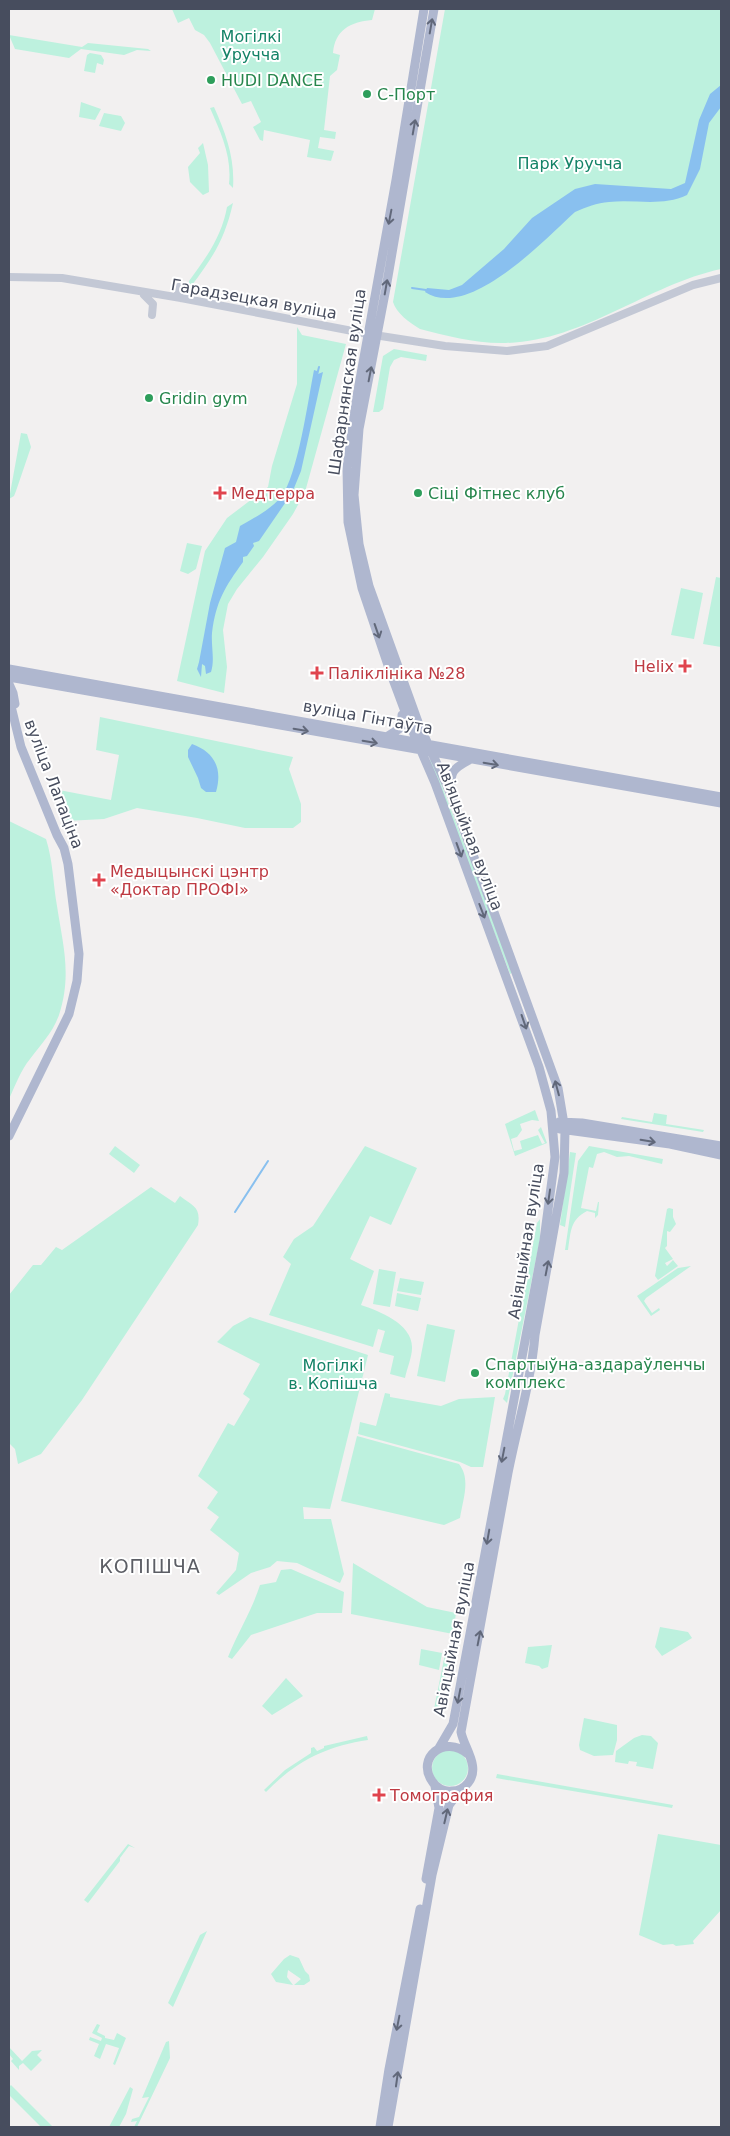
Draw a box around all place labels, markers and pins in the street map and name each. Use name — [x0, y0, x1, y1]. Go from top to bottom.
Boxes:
place label: HUDI DANCE — [221, 71, 323, 90]
marker: HUDI DANCE — [205, 74, 217, 86]
place label: С-Порт — [377, 85, 435, 104]
marker: С-Порт — [361, 88, 373, 100]
place label: Gridin gym — [159, 389, 247, 408]
marker: Gridin gym — [143, 392, 155, 404]
place label: Медтерра — [231, 484, 315, 503]
place label: Сіці Фітнес клуб — [428, 484, 565, 503]
marker: Медтерра — [213, 486, 227, 500]
marker: Сіці Фітнес клуб — [412, 487, 424, 499]
place label: Helix — [634, 657, 674, 676]
marker: Helix — [678, 659, 692, 673]
place label: Паліклініка №28 — [328, 664, 465, 683]
marker: Паліклініка №28 — [310, 666, 324, 680]
place label: Медыцынскі цэнтр «Доктар ПРОФІ» — [110, 862, 269, 899]
marker: Медыцынскі цэнтр «Доктар ПРОФІ» — [92, 873, 106, 887]
place label: Спартыўна-аздараўленчы комплекс — [485, 1355, 705, 1392]
marker: Спартыўна-аздараўленчы комплекс — [469, 1367, 481, 1379]
place label: Томография — [389, 1786, 494, 1805]
marker: Томография — [372, 1788, 386, 1802]

